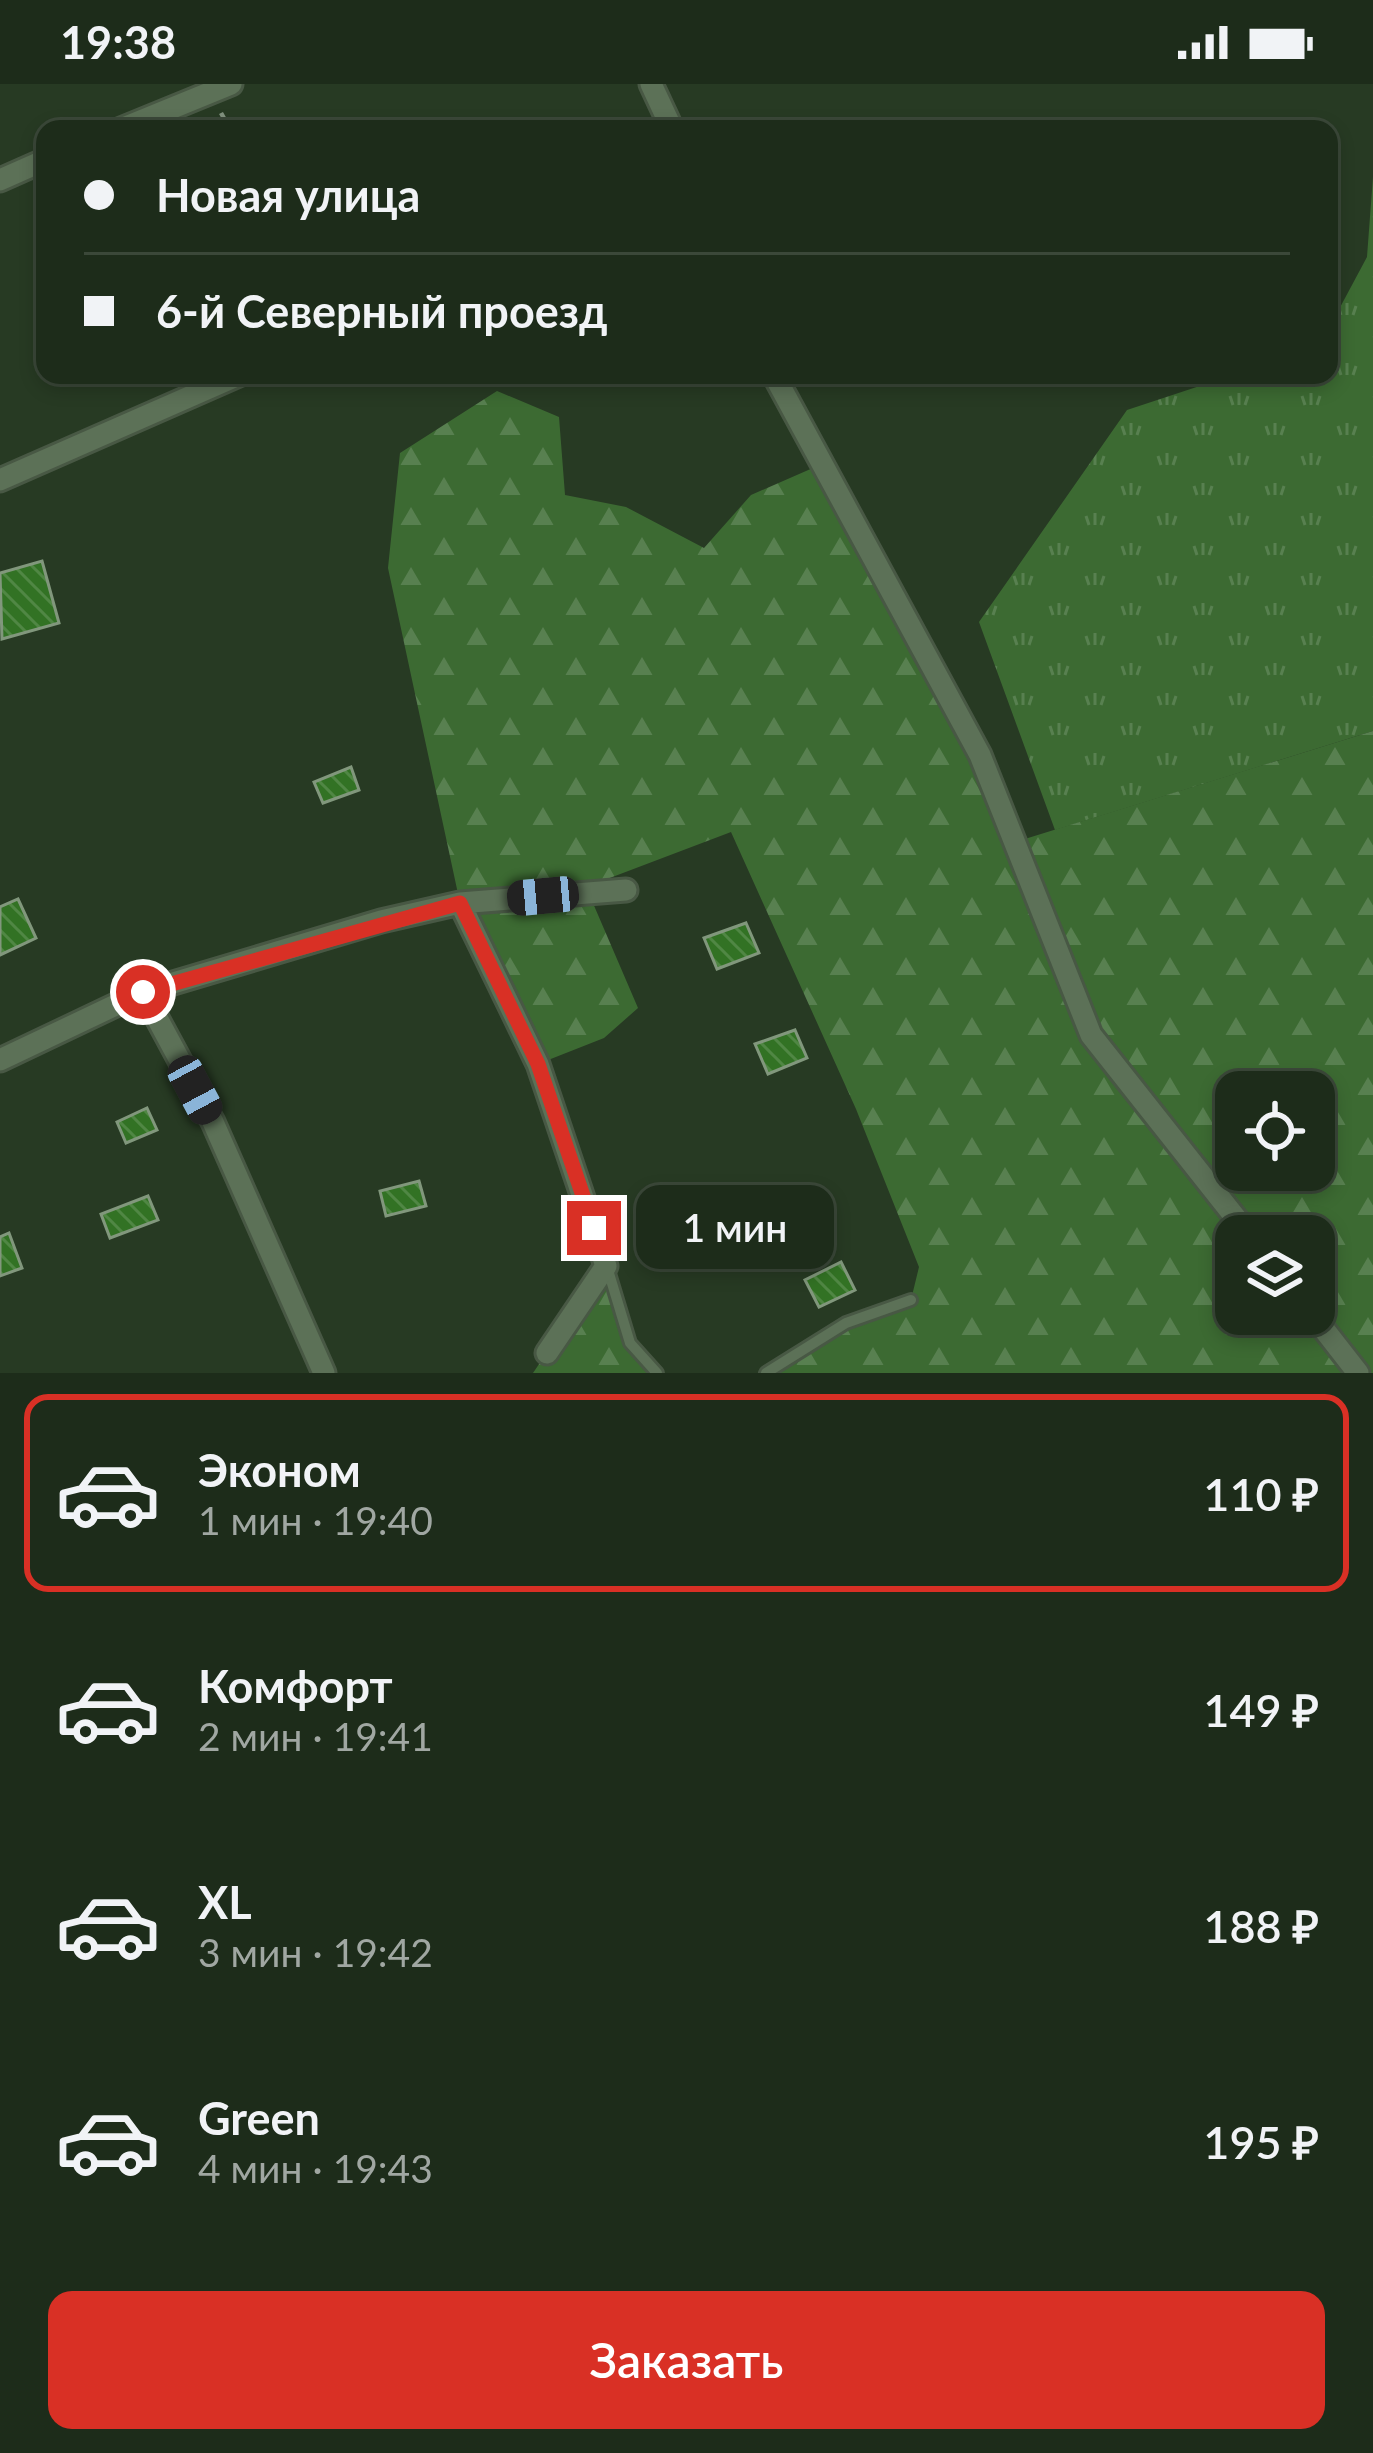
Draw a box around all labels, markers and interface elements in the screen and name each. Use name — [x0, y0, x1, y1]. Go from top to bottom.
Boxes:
text: 19:38 — [60, 15, 176, 69]
text: Новая улица — [156, 168, 420, 222]
text: 6-й Северный проезд — [156, 284, 607, 338]
car — [506, 875, 580, 917]
route start — [116, 965, 170, 1019]
car — [162, 1050, 228, 1130]
map controls — [1215, 1071, 1335, 1335]
button: locate — [1215, 1071, 1335, 1191]
callout: 1 мин — [636, 1186, 834, 1270]
route end — [567, 1201, 621, 1255]
text: 1 мин — [683, 1204, 787, 1250]
button: layers — [1215, 1215, 1335, 1335]
icon: car — [54, 1439, 162, 1547]
text: Эконом — [198, 1443, 361, 1497]
text: 110 ₽ — [1203, 1467, 1319, 1521]
text: 1 мин · 19:40 — [198, 1497, 433, 1543]
icon: car — [54, 1655, 162, 1763]
text: Комфорт — [198, 1659, 393, 1713]
text: 149 ₽ — [1203, 1683, 1319, 1737]
text: 2 мин · 19:41 — [198, 1713, 433, 1759]
icon: car — [54, 1871, 162, 1979]
text: XL — [198, 1875, 252, 1929]
text: 188 ₽ — [1203, 1899, 1319, 1953]
text: 3 мин · 19:42 — [198, 1929, 433, 1975]
icon: car — [54, 2087, 162, 2195]
text: Green — [198, 2091, 320, 2145]
text: 195 ₽ — [1203, 2115, 1319, 2169]
text: 4 мин · 19:43 — [198, 2145, 433, 2191]
button: Заказать — [48, 2291, 1325, 2429]

